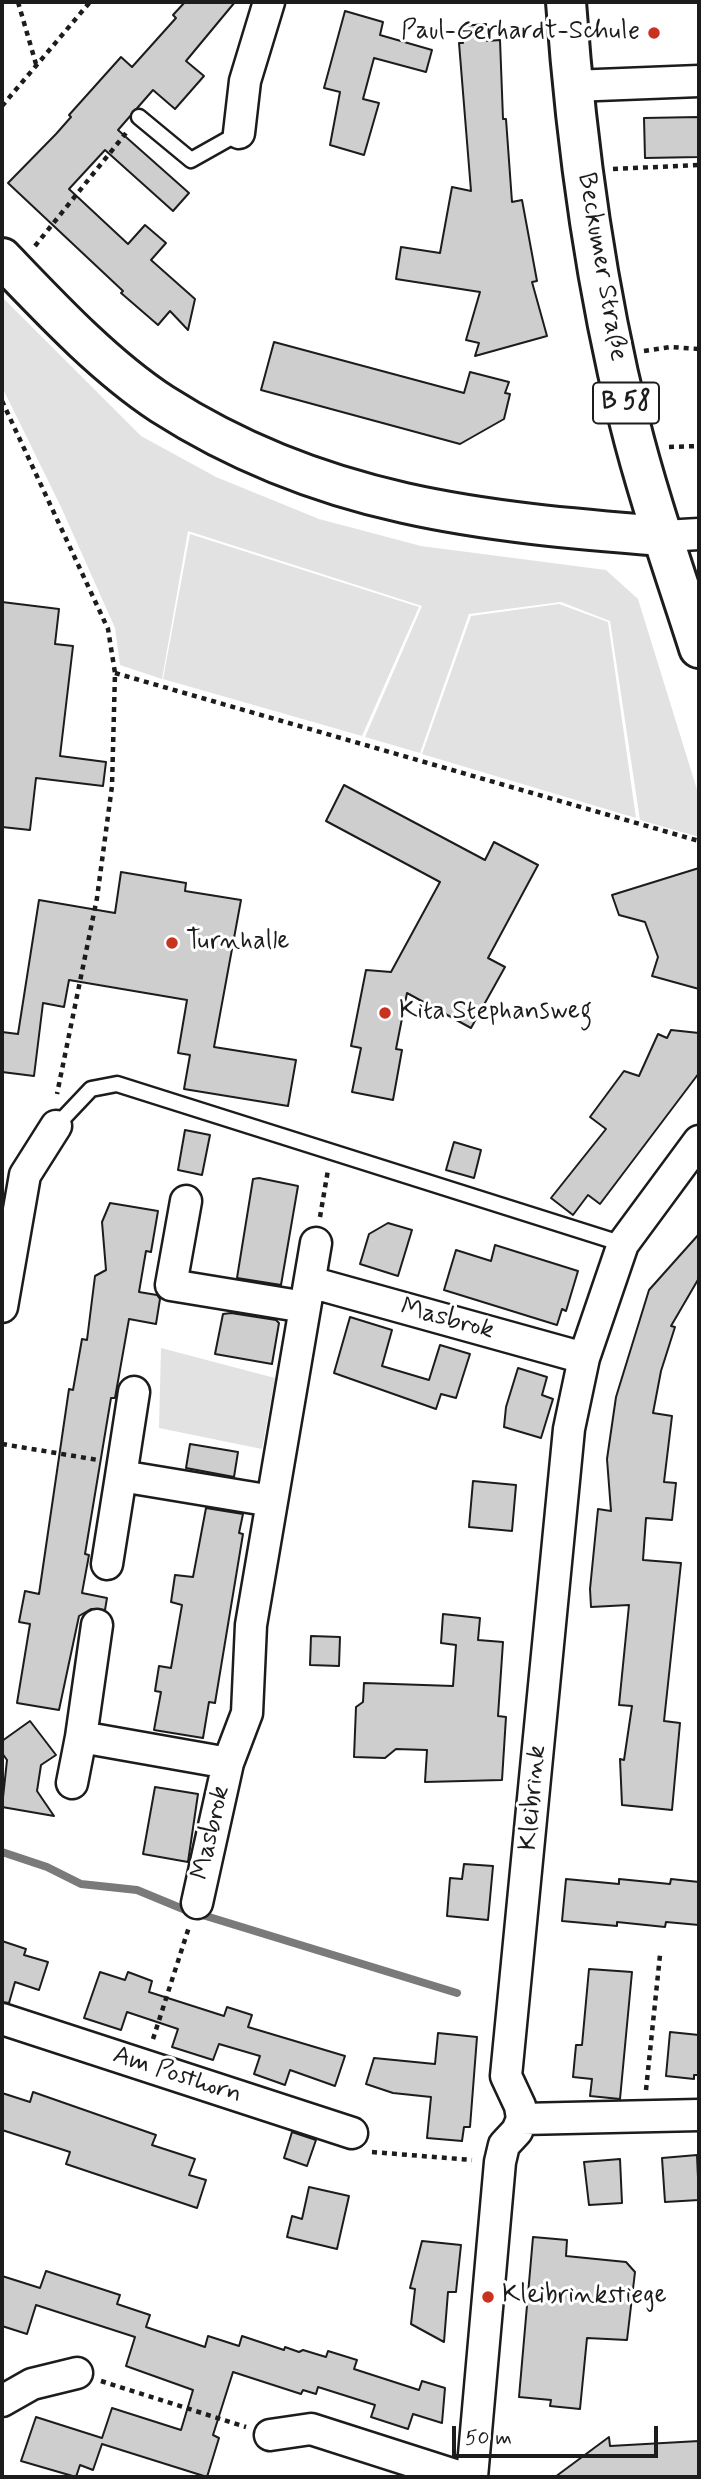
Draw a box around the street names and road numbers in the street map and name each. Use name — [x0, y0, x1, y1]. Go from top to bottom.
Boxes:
street label: Beckumer Straße — [569, 170, 633, 364]
road number: B 58 — [593, 382, 659, 424]
street label: Masbrok — [397, 1293, 497, 1347]
street label: Kleibrink — [514, 1744, 554, 1852]
street label: Masbrok — [186, 1783, 238, 1883]
street label: Am Posthorn — [109, 2040, 245, 2112]

